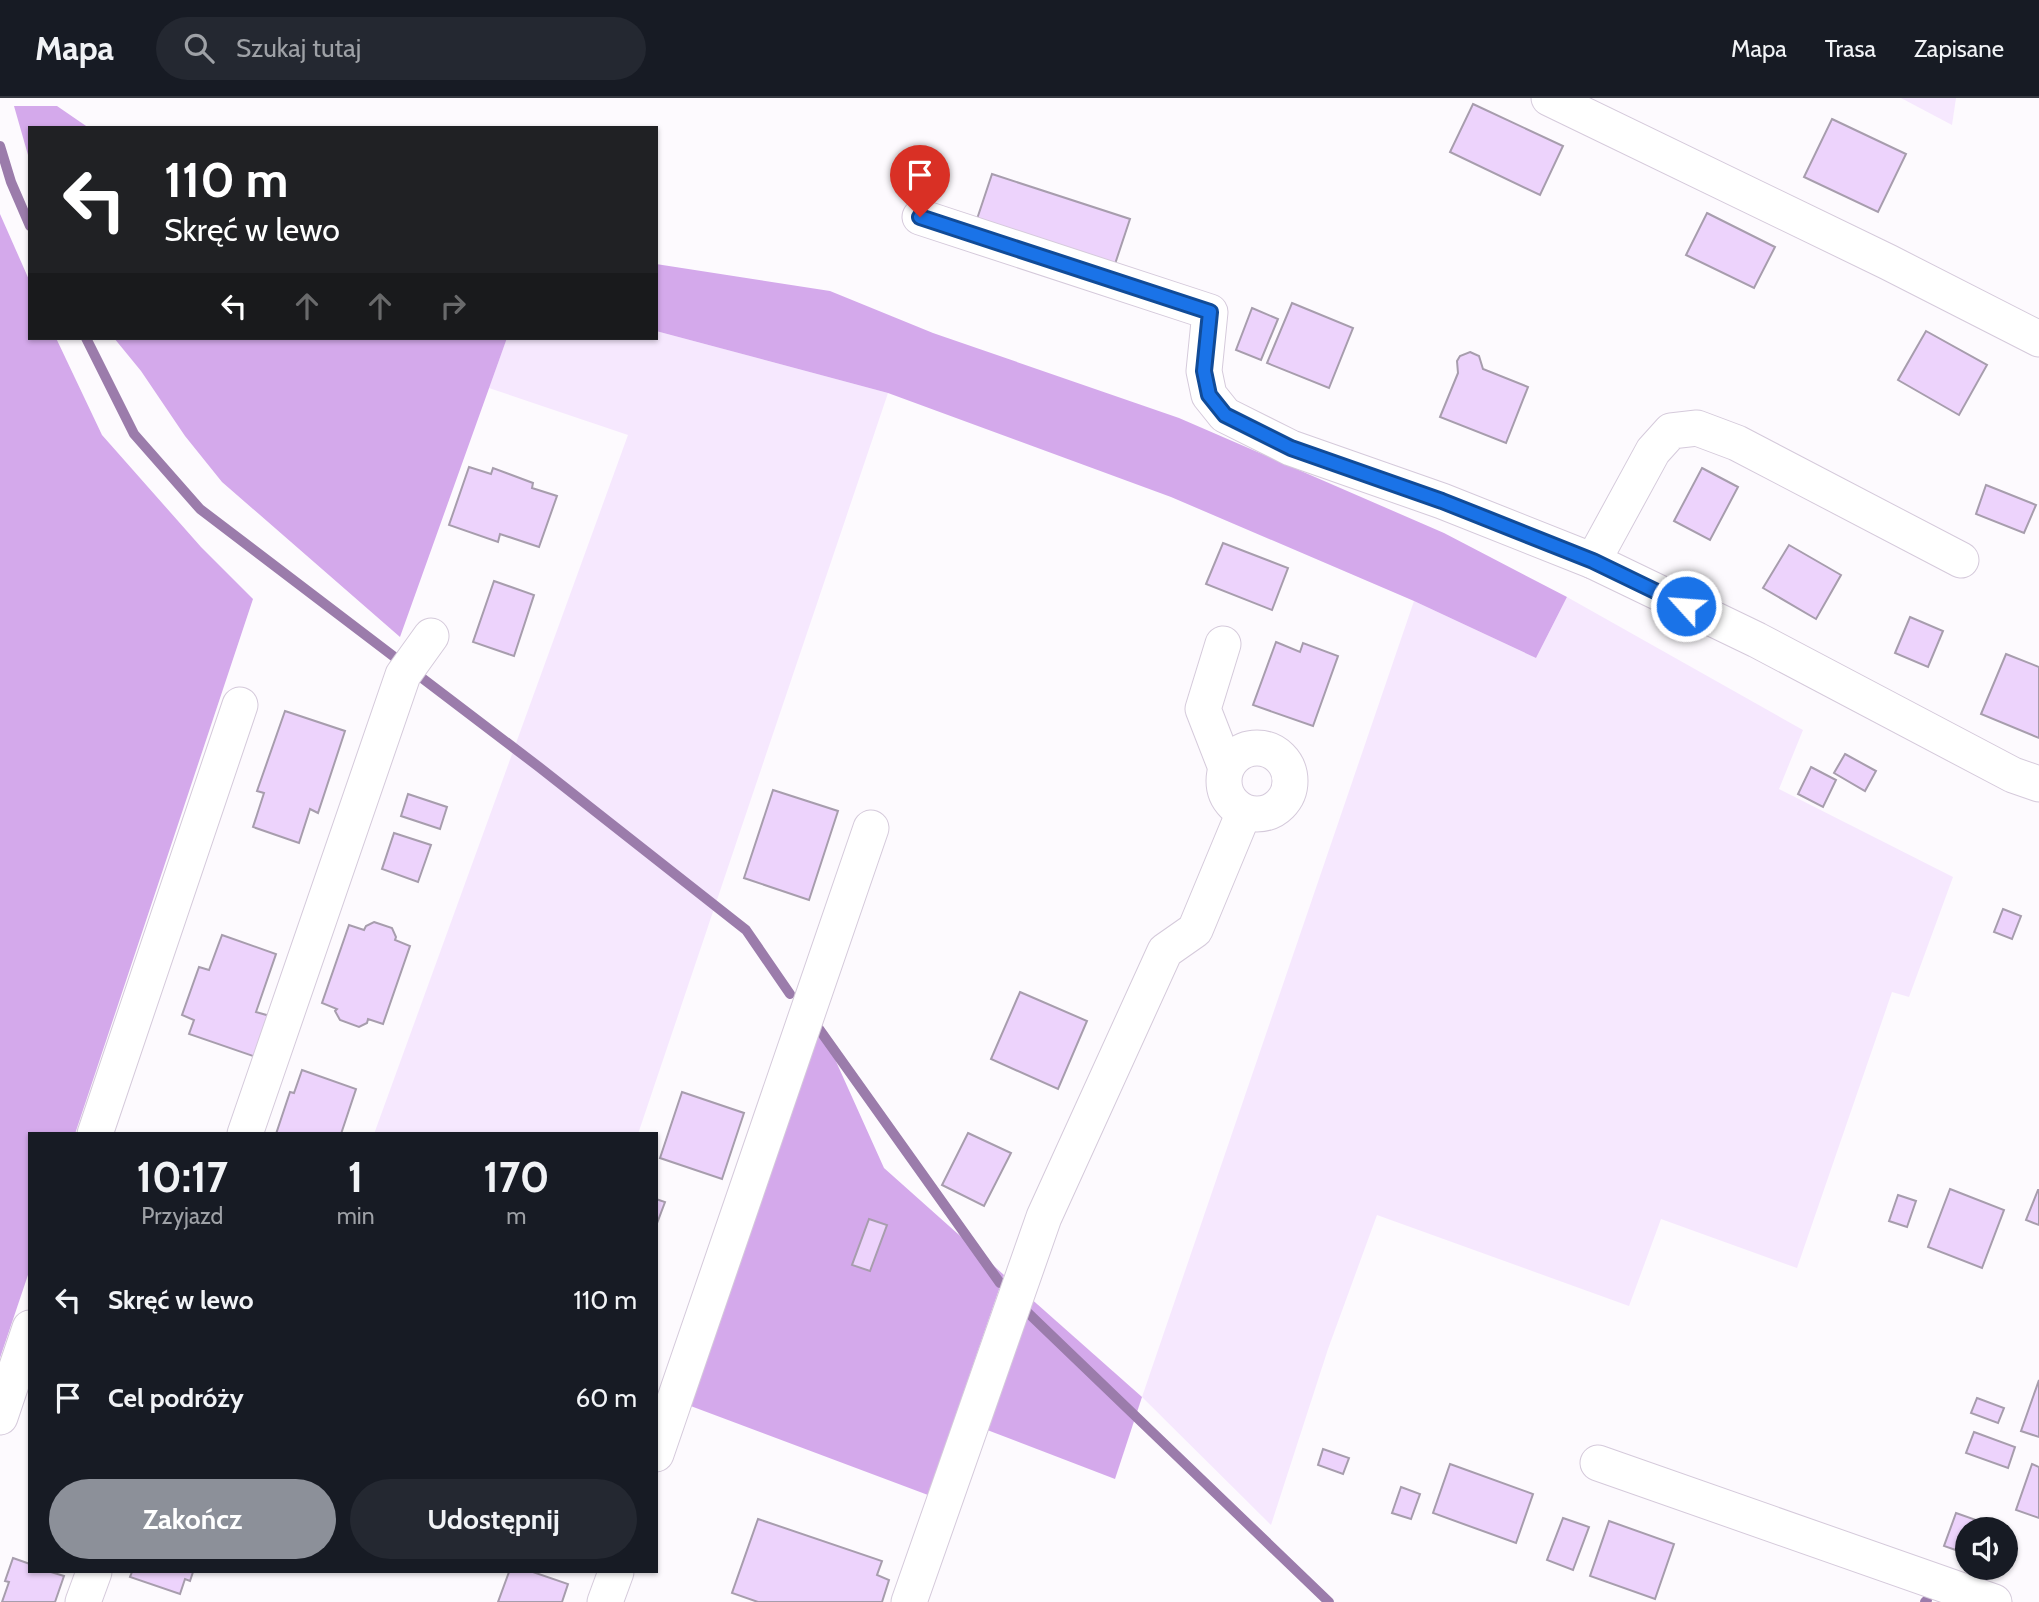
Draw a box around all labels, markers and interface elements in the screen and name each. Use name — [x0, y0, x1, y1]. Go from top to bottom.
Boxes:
search box — [156, 17, 646, 80]
text: Mapa — [35, 28, 114, 68]
icon: search — [180, 29, 218, 67]
text: Szukaj tutaj — [236, 32, 361, 64]
text: Mapa — [1731, 34, 1787, 63]
text: Trasa — [1825, 34, 1876, 63]
text: Zapisane — [1914, 34, 2004, 63]
pin — [890, 145, 950, 217]
text: 110 m — [164, 150, 288, 209]
icon: left — [49, 154, 140, 245]
icon: arrive — [901, 156, 939, 194]
text: Skręć w lewo — [164, 210, 340, 249]
icon: left — [215, 287, 253, 325]
icon: ahead — [288, 287, 326, 325]
icon: ahead — [361, 287, 399, 325]
icon: right — [434, 287, 472, 325]
position arrow — [1649, 569, 1723, 643]
text: 10:17 — [137, 1151, 228, 1203]
text: 1 — [348, 1151, 363, 1203]
text: 170 — [483, 1151, 549, 1203]
text: Przyjazd — [141, 1202, 223, 1230]
text: min — [337, 1202, 375, 1230]
text: m — [506, 1202, 526, 1230]
icon: left — [49, 1281, 87, 1319]
text: Skręć w lewo — [108, 1284, 254, 1316]
text: 110 m — [573, 1284, 637, 1316]
icon: arrive — [49, 1379, 87, 1417]
text: Cel podróży — [108, 1382, 244, 1414]
text: 60 m — [575, 1382, 637, 1414]
button: Zakończ — [49, 1479, 336, 1559]
button: Udostępnij — [350, 1479, 637, 1559]
map controls — [1955, 1517, 2018, 1580]
button: sound — [1955, 1517, 2018, 1580]

